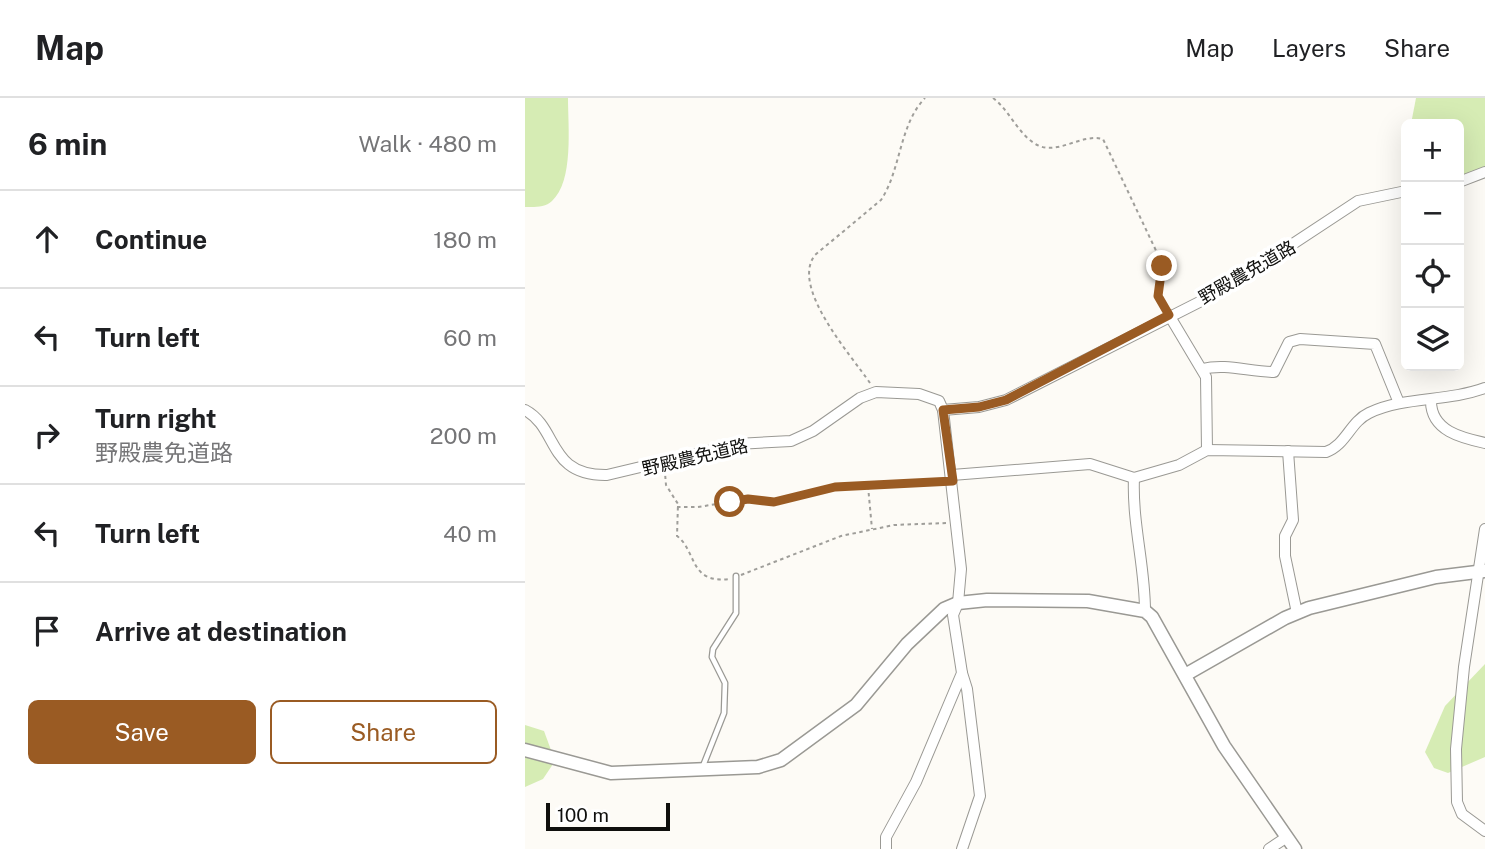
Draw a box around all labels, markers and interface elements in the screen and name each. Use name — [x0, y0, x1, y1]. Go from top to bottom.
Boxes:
text: Map — [35, 29, 104, 67]
text: Map — [1185, 34, 1234, 62]
text: Layers — [1272, 34, 1346, 62]
text: Share — [1384, 34, 1450, 62]
map controls — [1401, 119, 1464, 371]
button: + — [1401, 119, 1464, 182]
text: 6 min — [28, 126, 107, 162]
text: Walk · 480 m — [359, 130, 497, 157]
button: − — [1401, 182, 1464, 245]
icon: ahead — [28, 220, 66, 258]
text: Continue — [95, 224, 207, 255]
text: 180 m — [433, 226, 497, 253]
street label: 野殿農免道路 — [1195, 236, 1299, 308]
button: locate — [1401, 245, 1464, 308]
route end — [1146, 250, 1177, 281]
button: layers — [1401, 308, 1464, 371]
icon: left — [28, 318, 66, 356]
text: Turn left — [95, 322, 200, 353]
text: 60 m — [443, 324, 497, 351]
text: Turn right — [95, 403, 217, 434]
icon: right — [28, 416, 66, 454]
text: 200 m — [430, 422, 497, 449]
street label: 野殿農免道路 — [640, 435, 750, 479]
text: 野殿農免道路 — [95, 439, 233, 466]
route start — [714, 486, 745, 517]
icon: left — [28, 514, 66, 552]
text: Turn left — [95, 518, 200, 549]
text: 40 m — [443, 520, 497, 547]
icon: arrive — [28, 612, 66, 650]
text: Arrive at destination — [95, 616, 347, 647]
button: Save — [28, 700, 256, 764]
button: Share — [270, 700, 497, 764]
scale bar — [546, 800, 670, 832]
text: 100 m — [557, 804, 609, 826]

